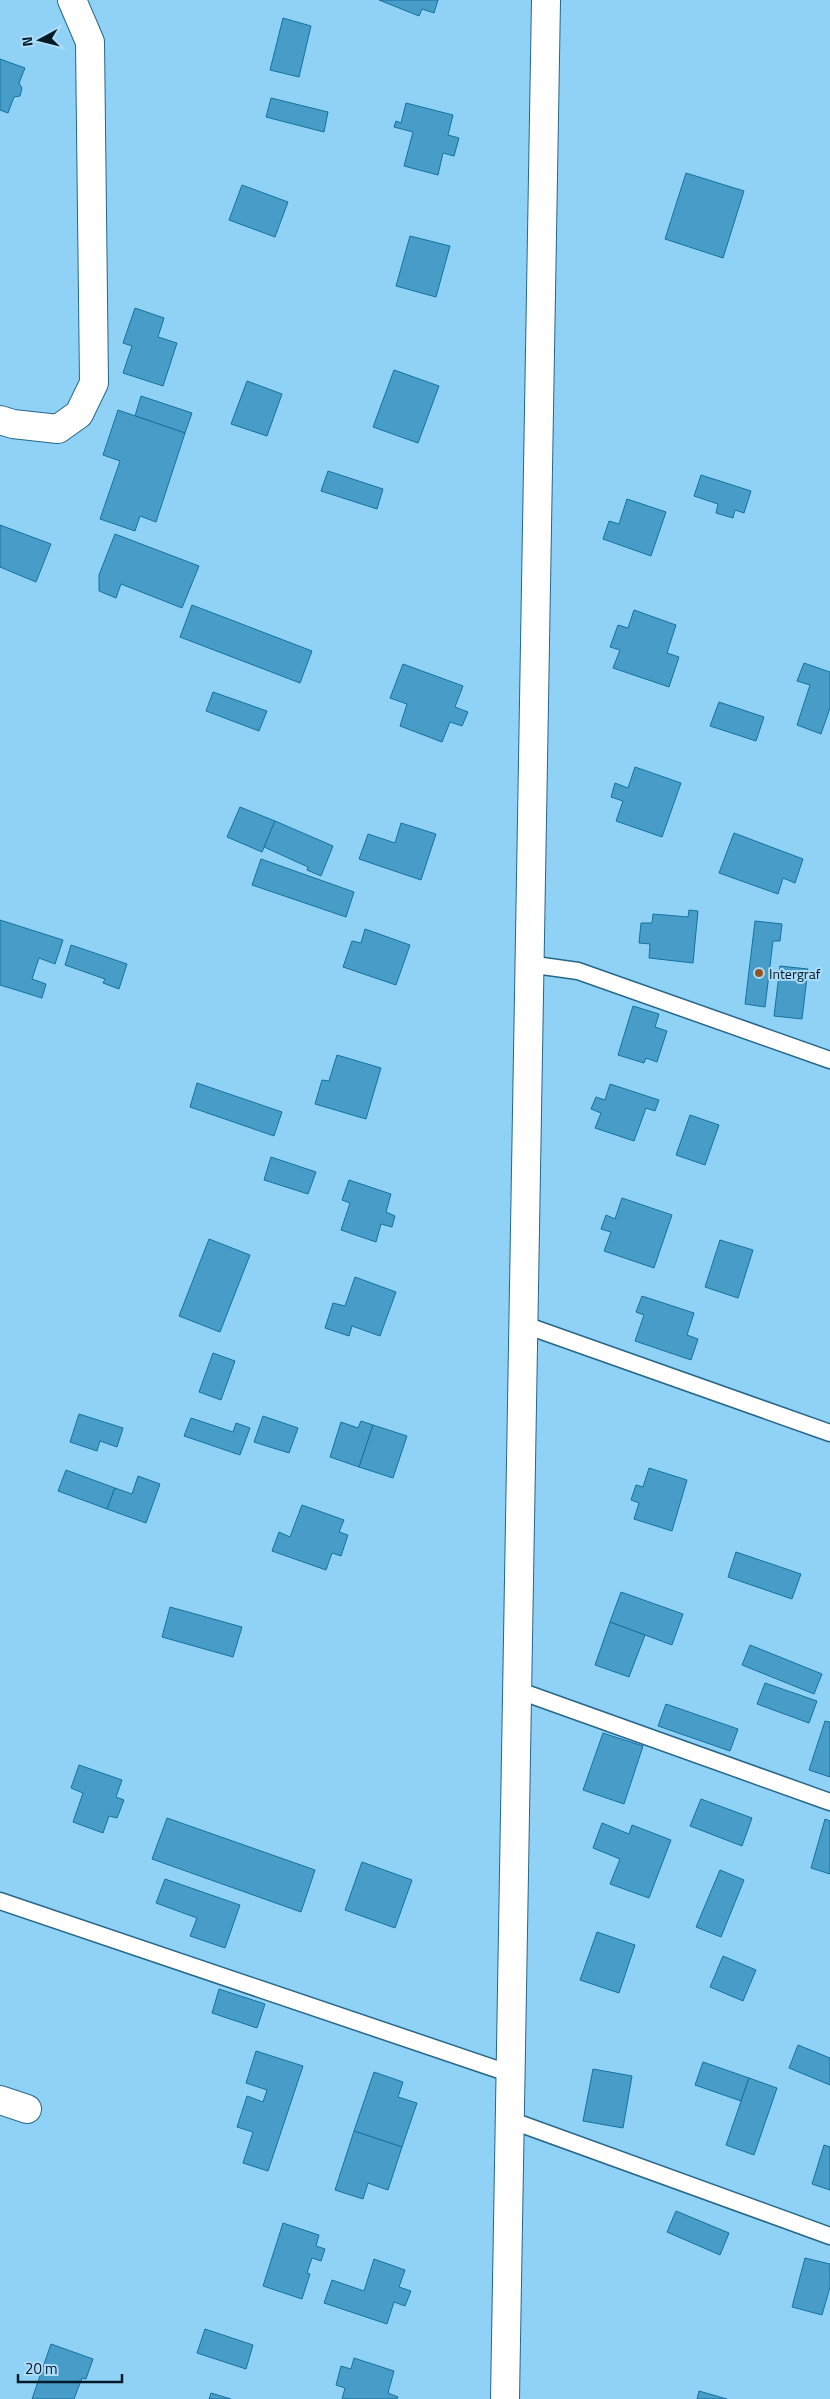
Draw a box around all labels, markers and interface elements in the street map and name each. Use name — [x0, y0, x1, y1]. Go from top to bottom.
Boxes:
north arrow — [15, 15, 65, 65]
text: N — [16, 36, 38, 48]
place label: Intergraf — [769, 963, 821, 984]
marker: Intergraf — [753, 967, 765, 979]
scale bar — [18, 2352, 121, 2384]
text: 20 m — [25, 2357, 58, 2380]

